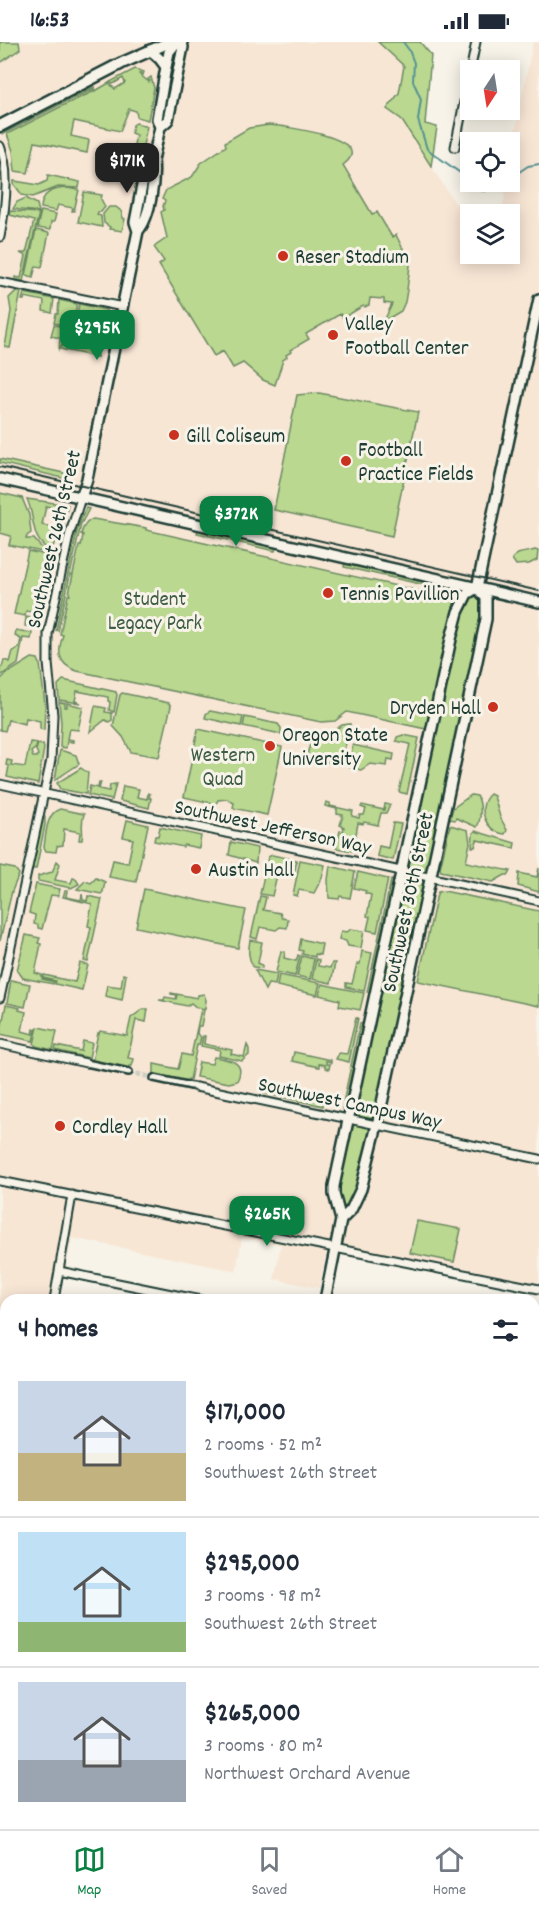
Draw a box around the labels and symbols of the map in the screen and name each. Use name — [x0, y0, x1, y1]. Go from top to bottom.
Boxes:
north arrow — [460, 60, 520, 120]
pin: $171K — [85, 143, 169, 194]
place label: Reser Stadium — [295, 244, 409, 274]
marker: Reser Stadium — [276, 249, 290, 263]
pin: $295K — [55, 310, 139, 361]
place label: Valley Football Center — [345, 311, 469, 365]
marker: Valley Football Center — [326, 328, 340, 342]
place label: Gill Coliseum — [186, 423, 285, 453]
marker: Gill Coliseum — [167, 428, 181, 442]
place label: Football Practice Fields — [358, 437, 474, 491]
street label: Southwest 26th Street — [21, 447, 91, 632]
marker: Football Practice Fields — [339, 454, 353, 468]
pin: $372K — [194, 496, 278, 547]
place label: Tennis Pavillion — [340, 581, 459, 611]
park label: Student Legacy Park — [108, 586, 202, 640]
marker: Tennis Pavillion — [321, 586, 335, 600]
place label: Dryden Hall — [390, 695, 481, 725]
marker: Dryden Hall — [486, 700, 500, 714]
place label: Oregon State University — [282, 722, 388, 776]
marker: Oregon State University — [263, 739, 277, 753]
park label: Western Quad — [191, 742, 255, 796]
street label: Southwest Jefferson Way — [171, 793, 374, 865]
street label: Southwest 30th Street — [376, 810, 444, 995]
place label: Austin Hall — [208, 857, 294, 887]
marker: Austin Hall — [189, 862, 203, 876]
street label: Southwest Campus Way — [255, 1071, 444, 1139]
place label: Cordley Hall — [72, 1114, 168, 1144]
marker: Cordley Hall — [53, 1119, 67, 1133]
pin: $265K — [225, 1196, 309, 1247]

